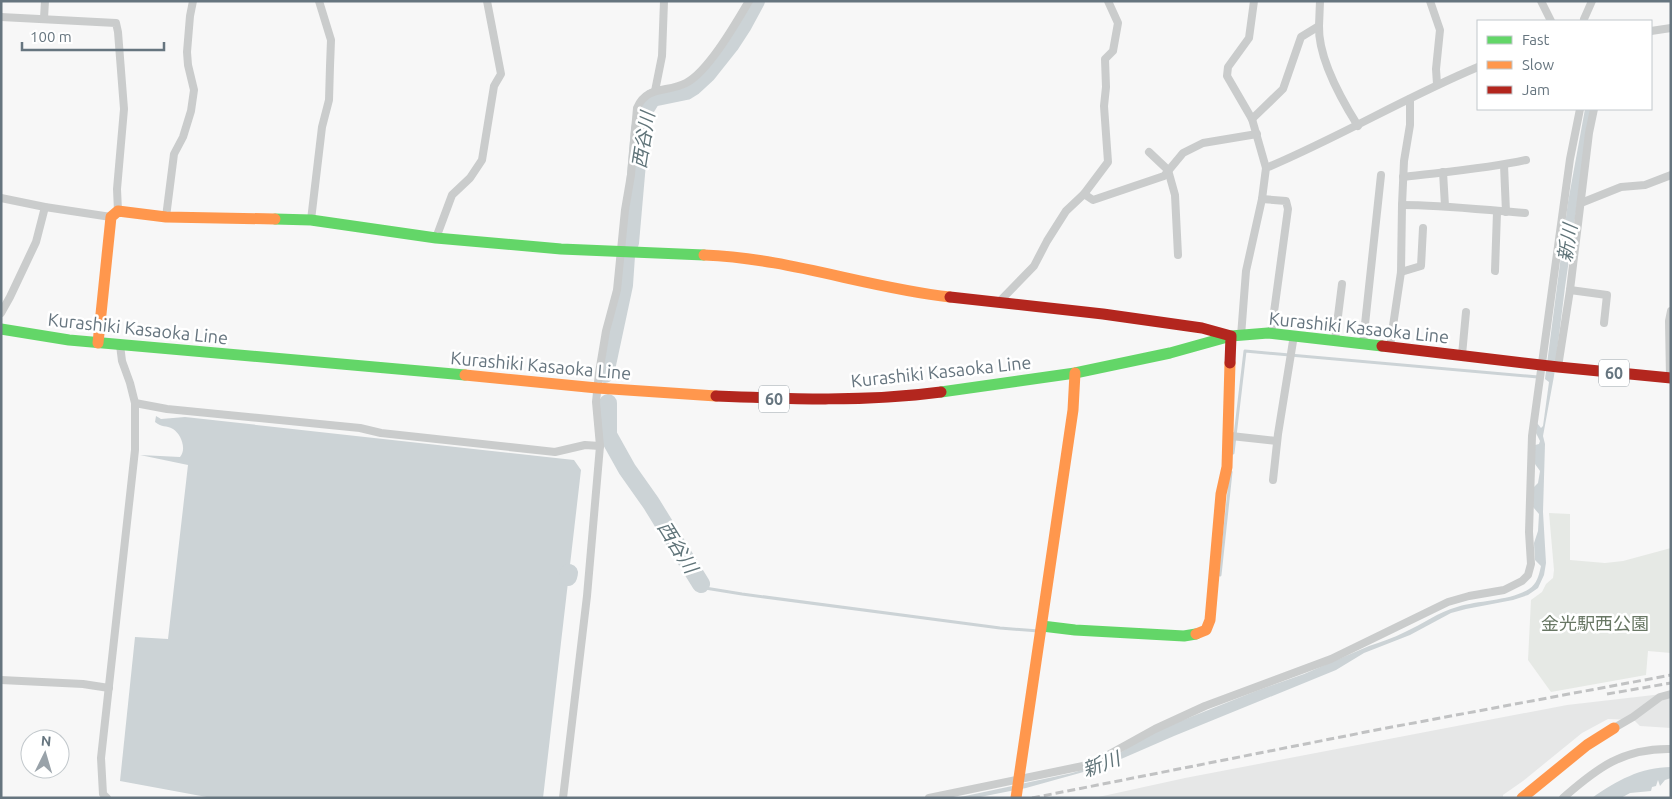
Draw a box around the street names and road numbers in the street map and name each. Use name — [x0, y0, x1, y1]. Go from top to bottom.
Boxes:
street label: Kurashiki Kasaoka Line — [1268, 308, 1450, 346]
street label: Kurashiki Kasaoka Line — [47, 309, 229, 347]
street label: Kurashiki Kasaoka Line — [450, 347, 632, 383]
street label: Kurashiki Kasaoka Line — [850, 352, 1032, 390]
road number: 60 — [1599, 359, 1629, 386]
road number: 60 — [759, 386, 789, 412]

